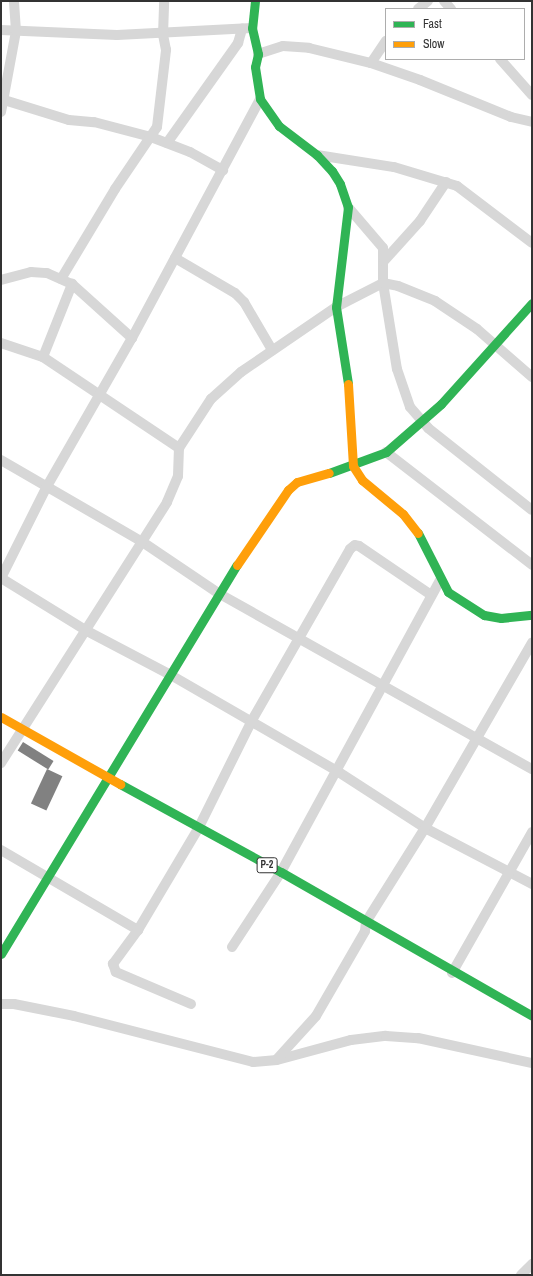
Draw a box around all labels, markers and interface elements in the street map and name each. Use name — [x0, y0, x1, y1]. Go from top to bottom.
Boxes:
legend — [385, 8, 525, 60]
text: Fast — [423, 16, 442, 32]
text: Slow — [423, 36, 444, 52]
road number: P-2 — [256, 857, 278, 873]

